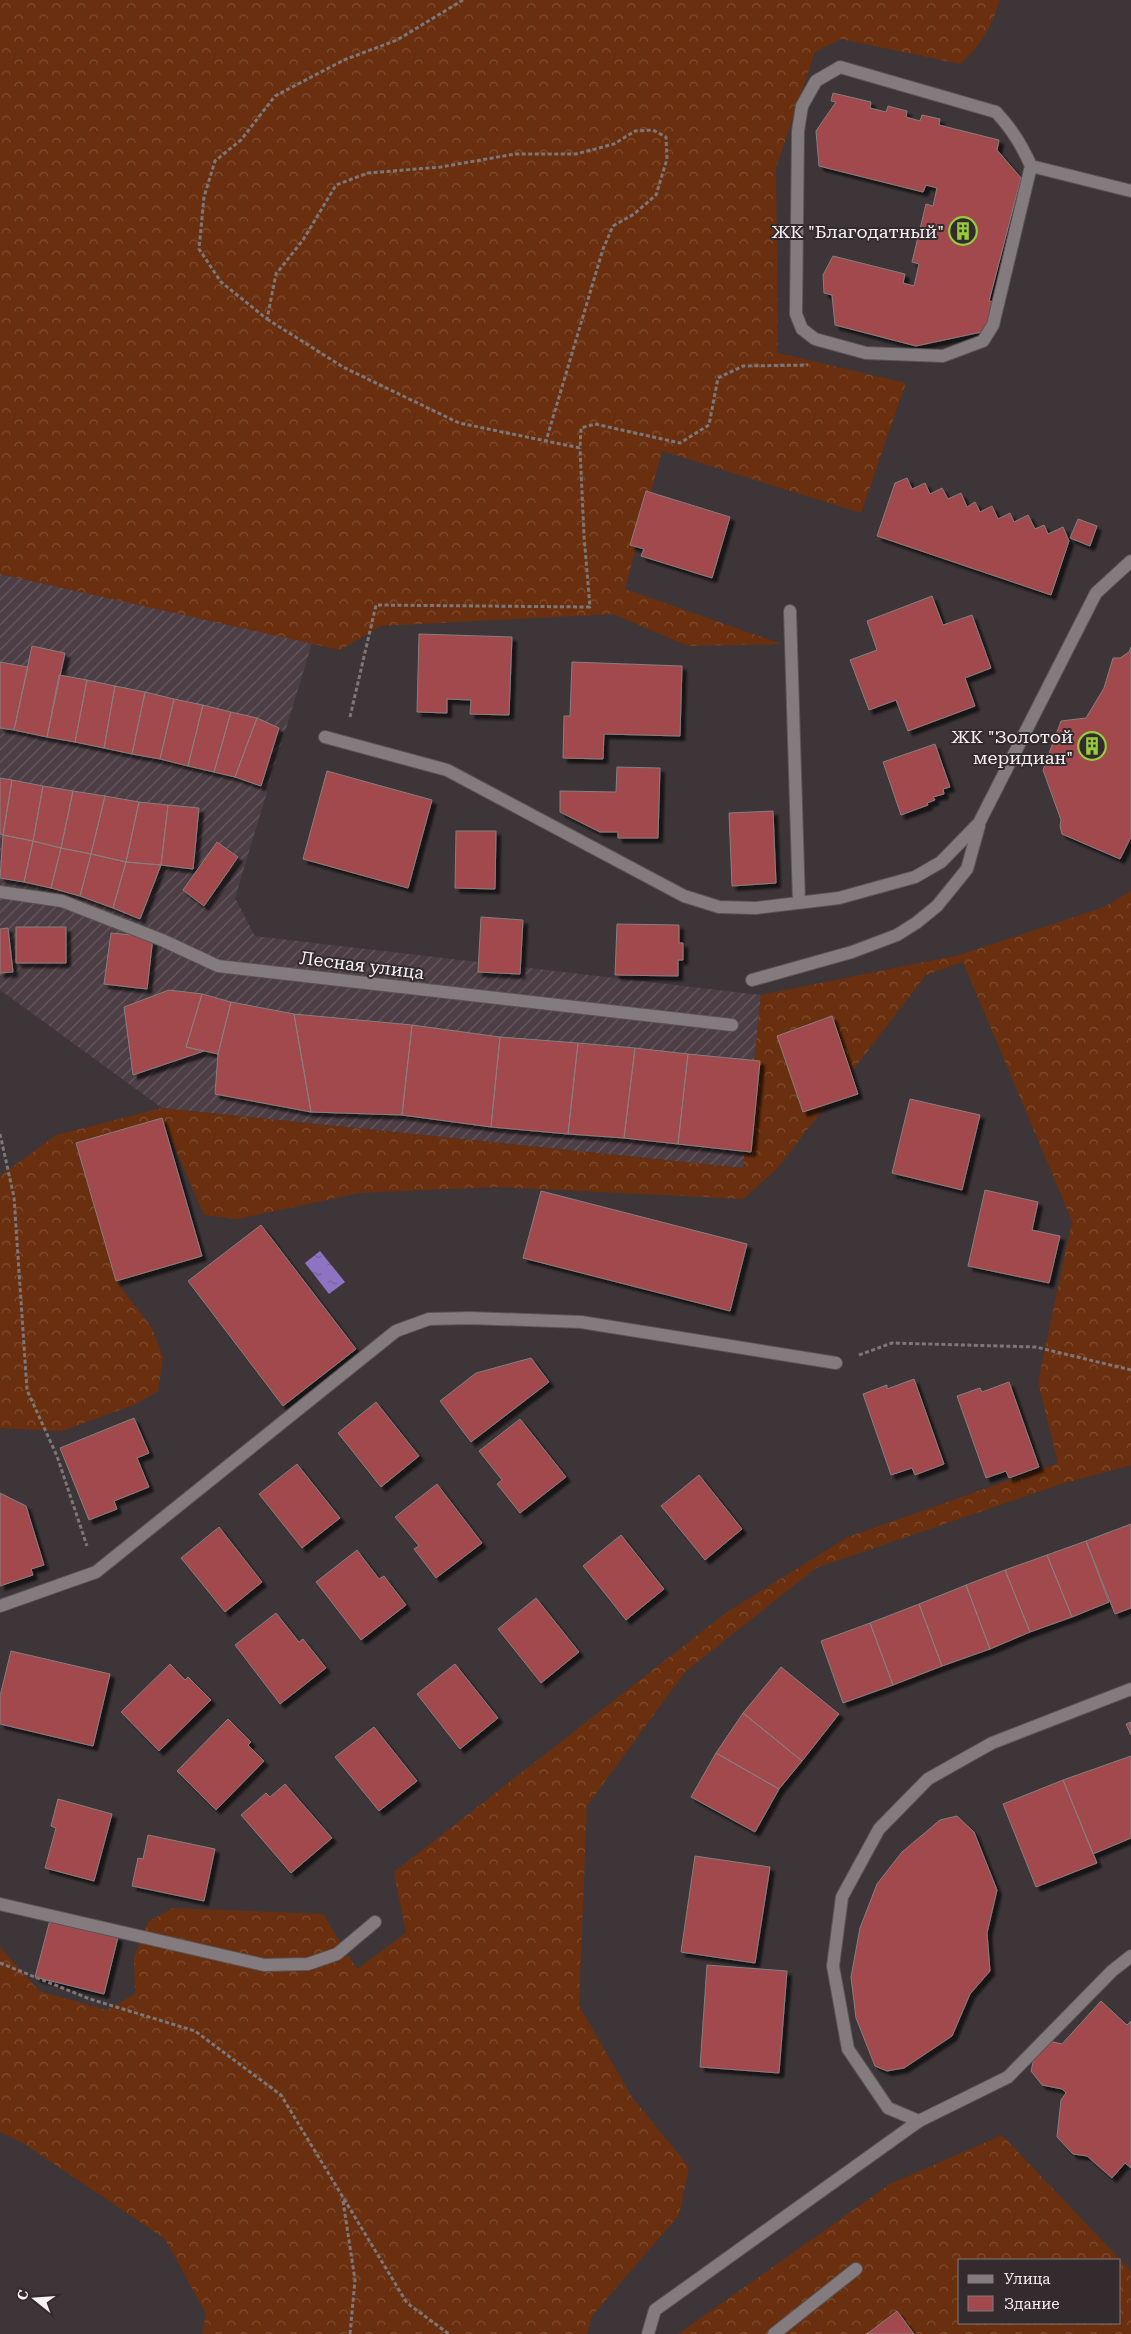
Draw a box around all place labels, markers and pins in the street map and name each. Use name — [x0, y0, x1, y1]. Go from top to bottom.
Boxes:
building icon: ЖК "Благодатный" — [948, 216, 978, 246]
place label: ЖК "Благодатный" — [772, 221, 944, 242]
place label: ЖК "Золотой меридиан" — [951, 726, 1073, 768]
building icon: ЖК "Золотой меридиан" — [1077, 731, 1107, 761]

